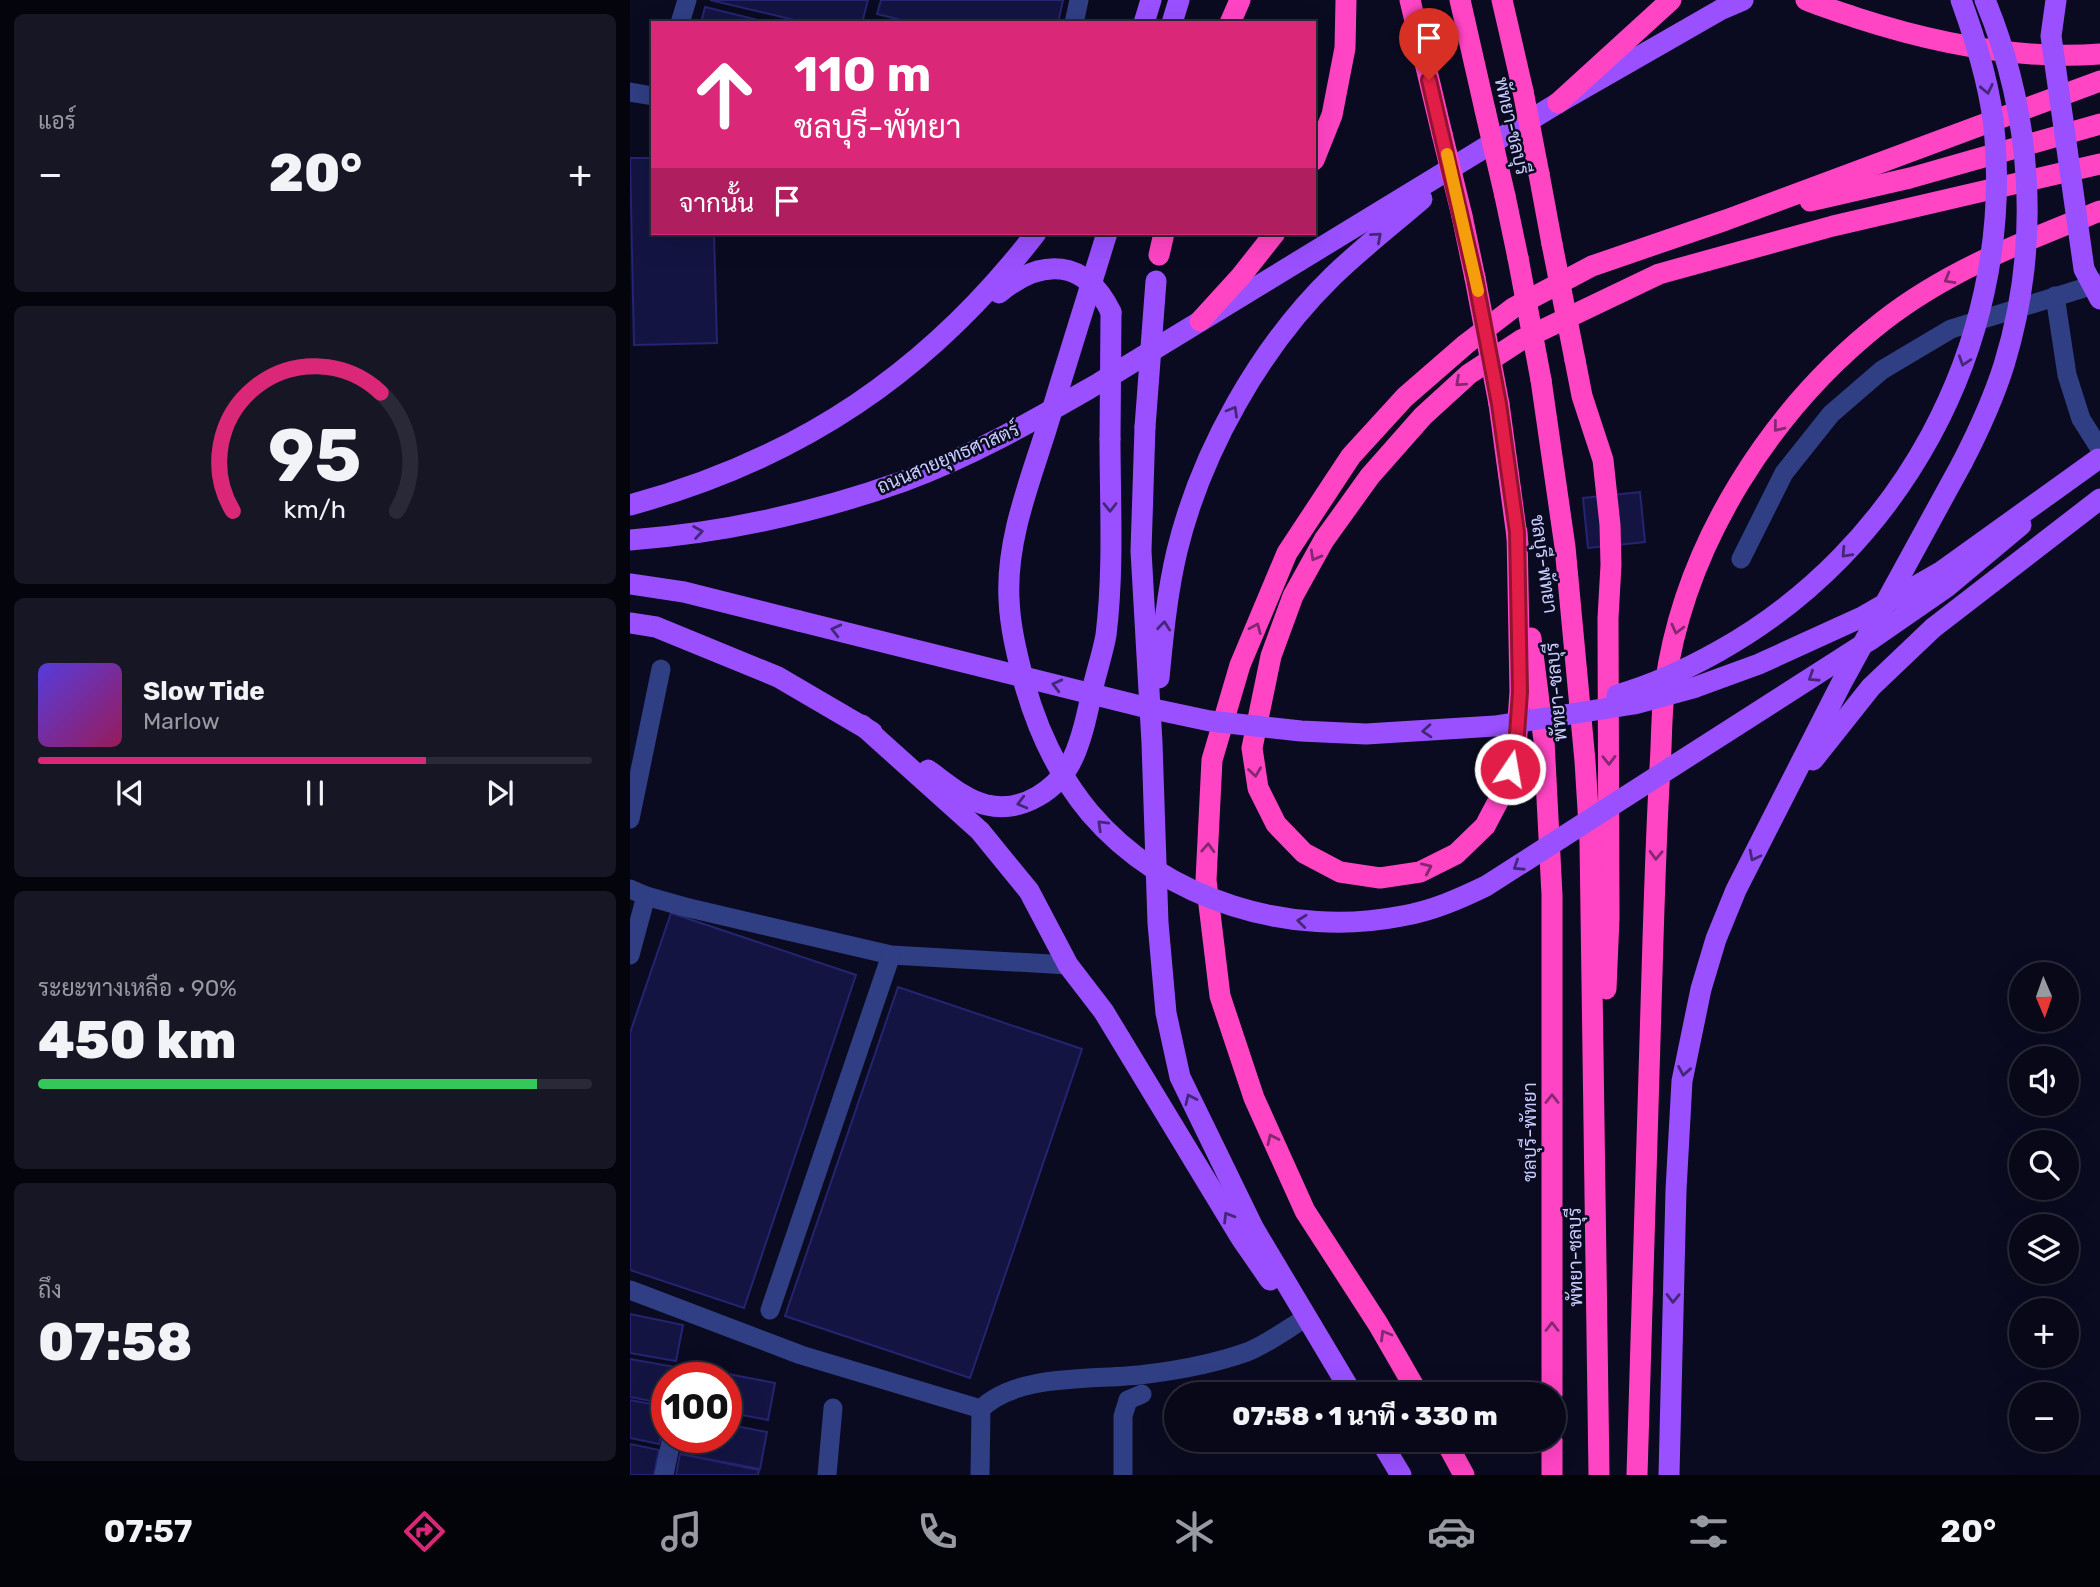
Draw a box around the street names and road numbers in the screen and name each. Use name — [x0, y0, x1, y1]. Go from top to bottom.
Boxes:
street label: พัทยา-ชลบุรี — [1489, 75, 1535, 177]
street label: ถนนสายยุทธศาสตร์ — [873, 417, 1023, 499]
street label: ชลบุรี-พัทยา — [1525, 513, 1563, 615]
street label: พัทยา-ชลบุรี — [1539, 641, 1573, 743]
street label: ชลบุรี-พัทยา — [1517, 1082, 1542, 1182]
street label: พัทยา-ชลบุรี — [1562, 1207, 1588, 1307]

